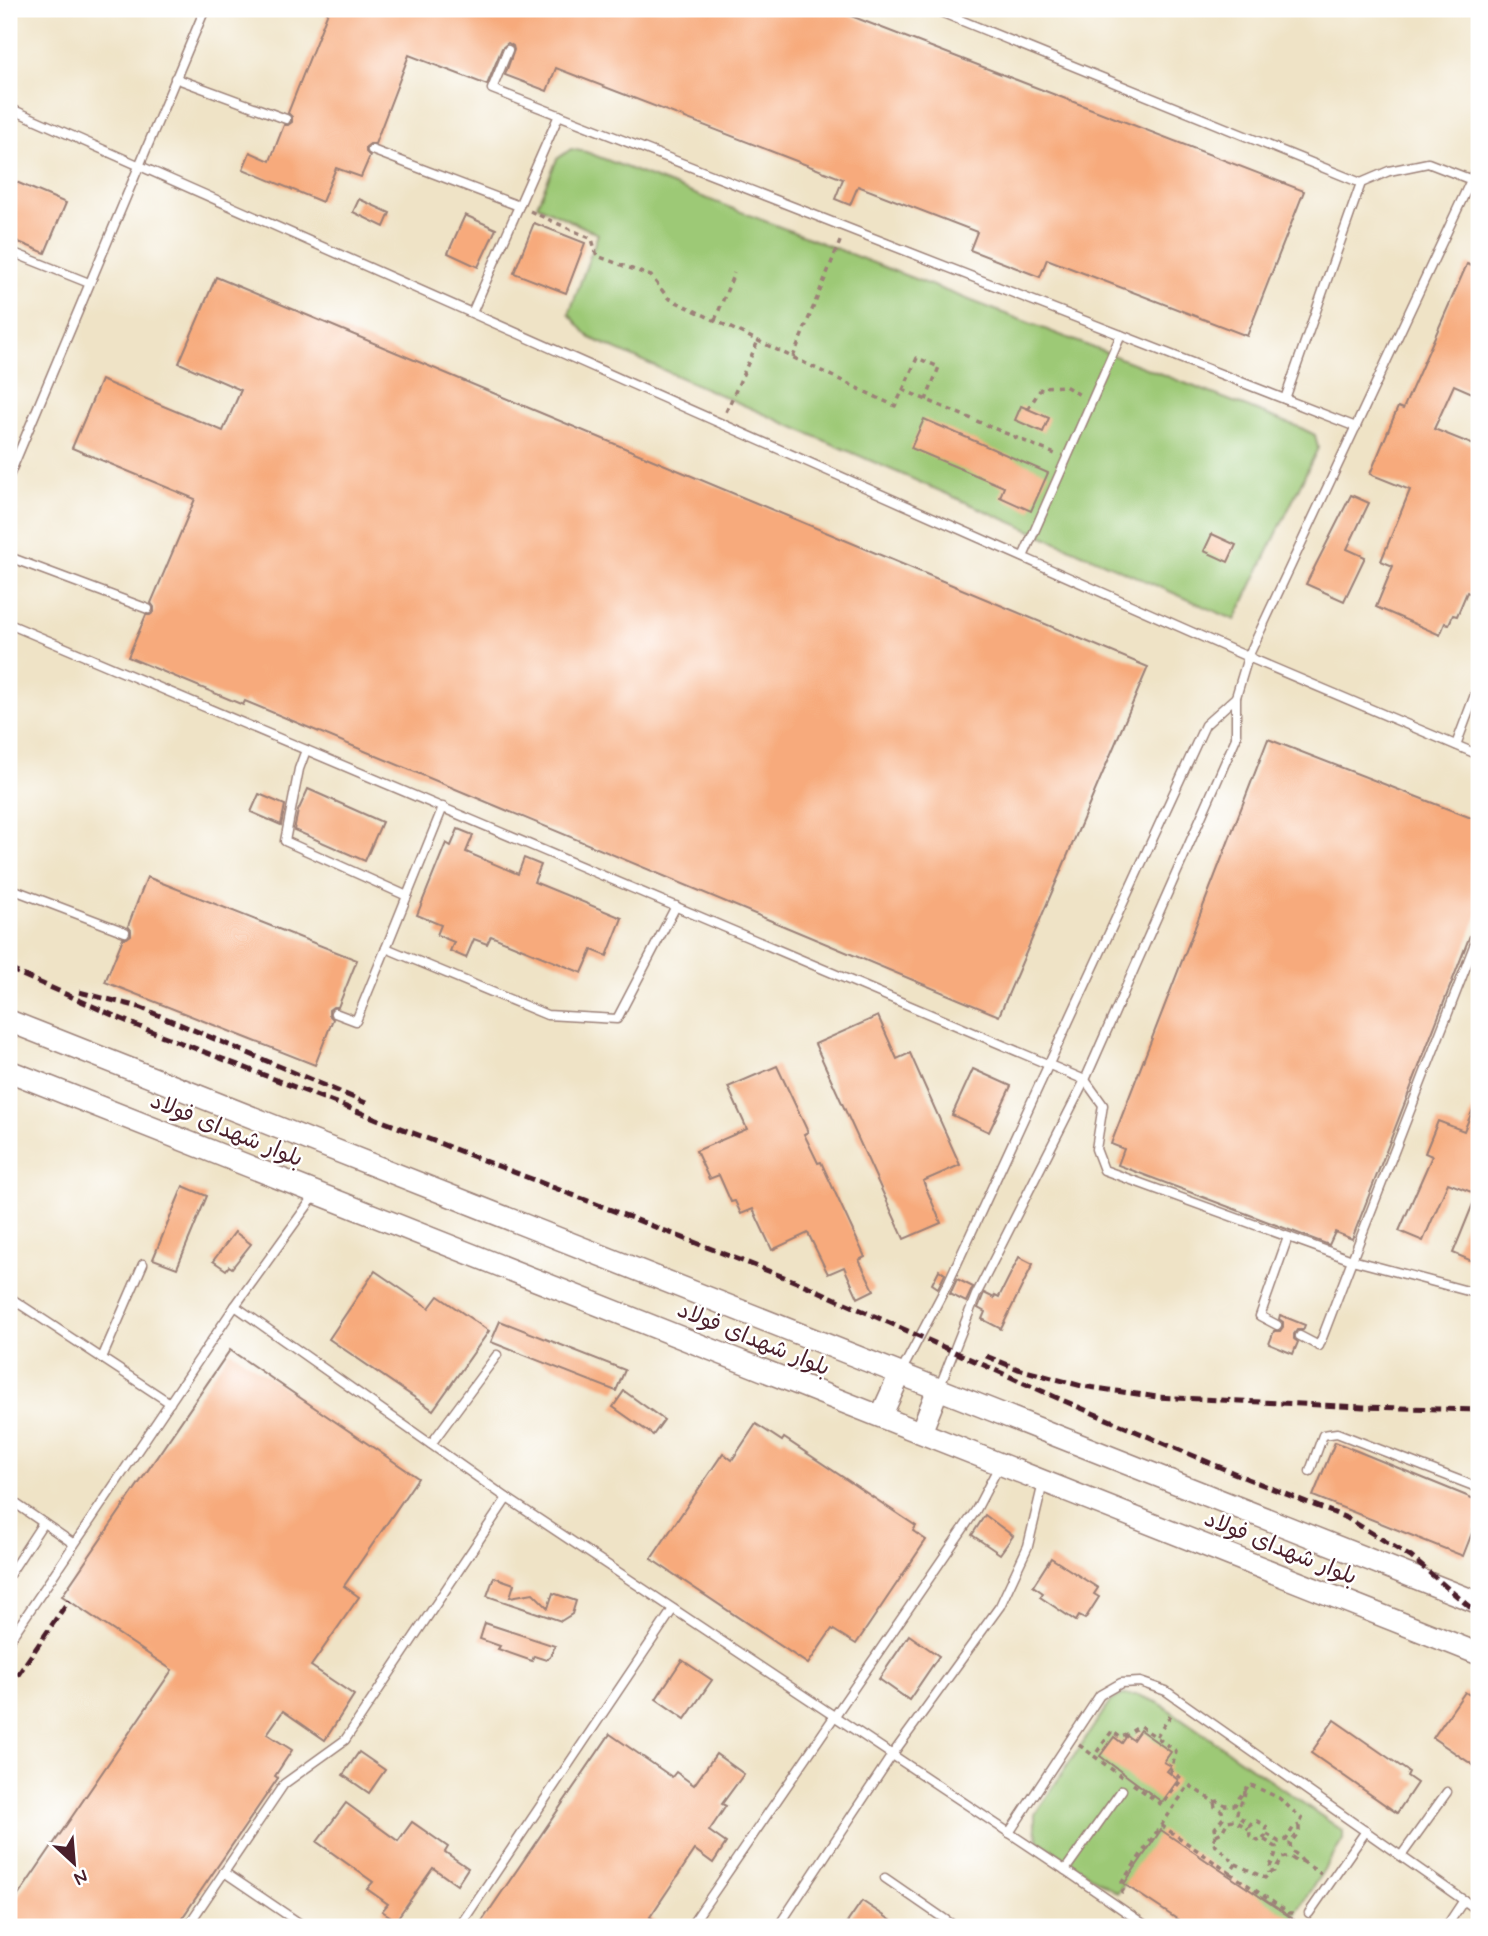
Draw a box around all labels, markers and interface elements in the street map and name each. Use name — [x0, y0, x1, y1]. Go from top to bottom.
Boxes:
street label: بلوار شهدای فولاد — [145, 1087, 307, 1175]
street label: بلوار شهدای فولاد — [672, 1296, 834, 1384]
street label: بلوار شهدای فولاد — [1199, 1505, 1361, 1593]
north arrow — [38, 1828, 108, 1898]
text: N — [70, 1863, 92, 1891]

